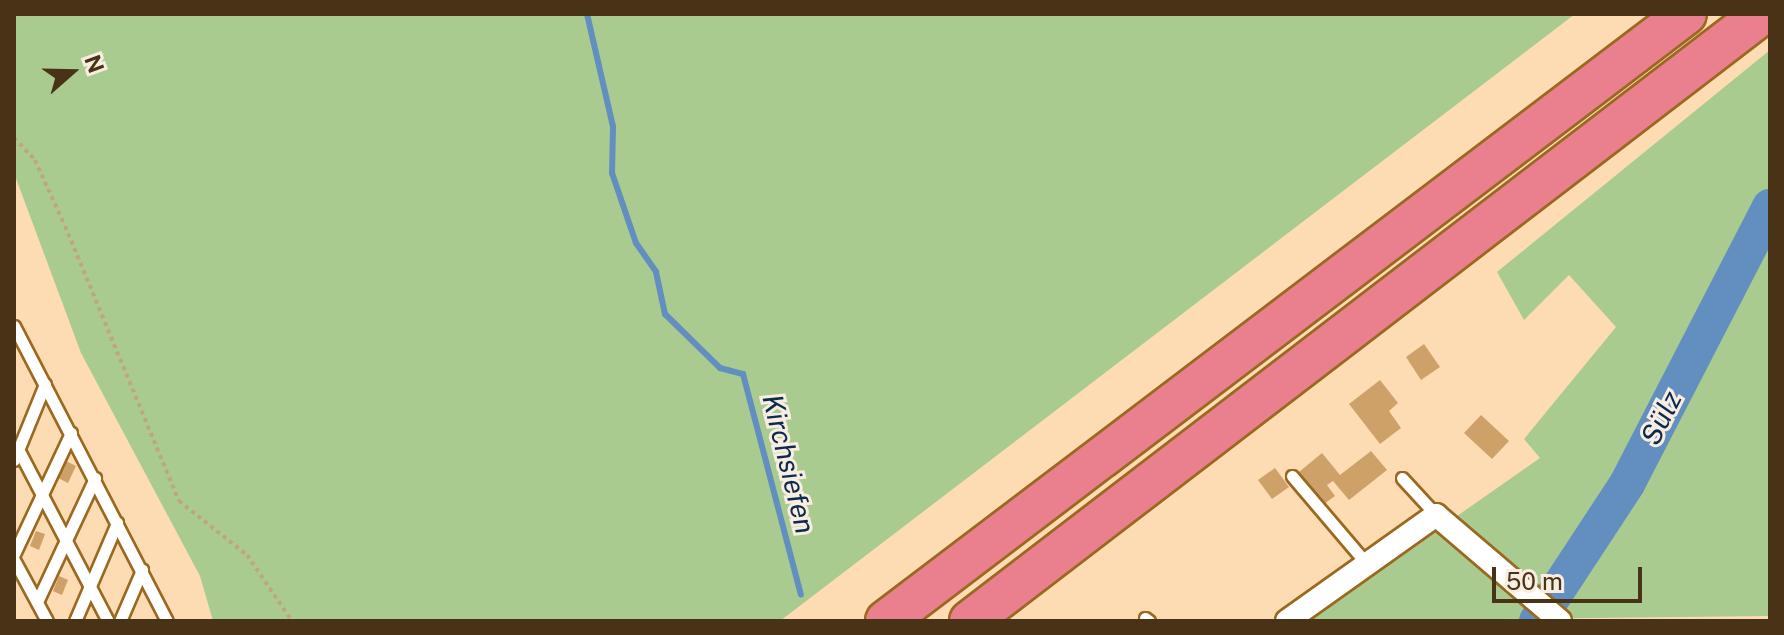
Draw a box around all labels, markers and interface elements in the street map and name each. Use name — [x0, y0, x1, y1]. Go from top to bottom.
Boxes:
north arrow — [32, 32, 112, 112]
text: N — [79, 51, 110, 76]
water label: Sülz — [1633, 386, 1689, 450]
water label: Kirchsiefen — [755, 391, 823, 537]
scale bar — [1496, 551, 1646, 601]
text: 50 m — [1506, 567, 1563, 595]

